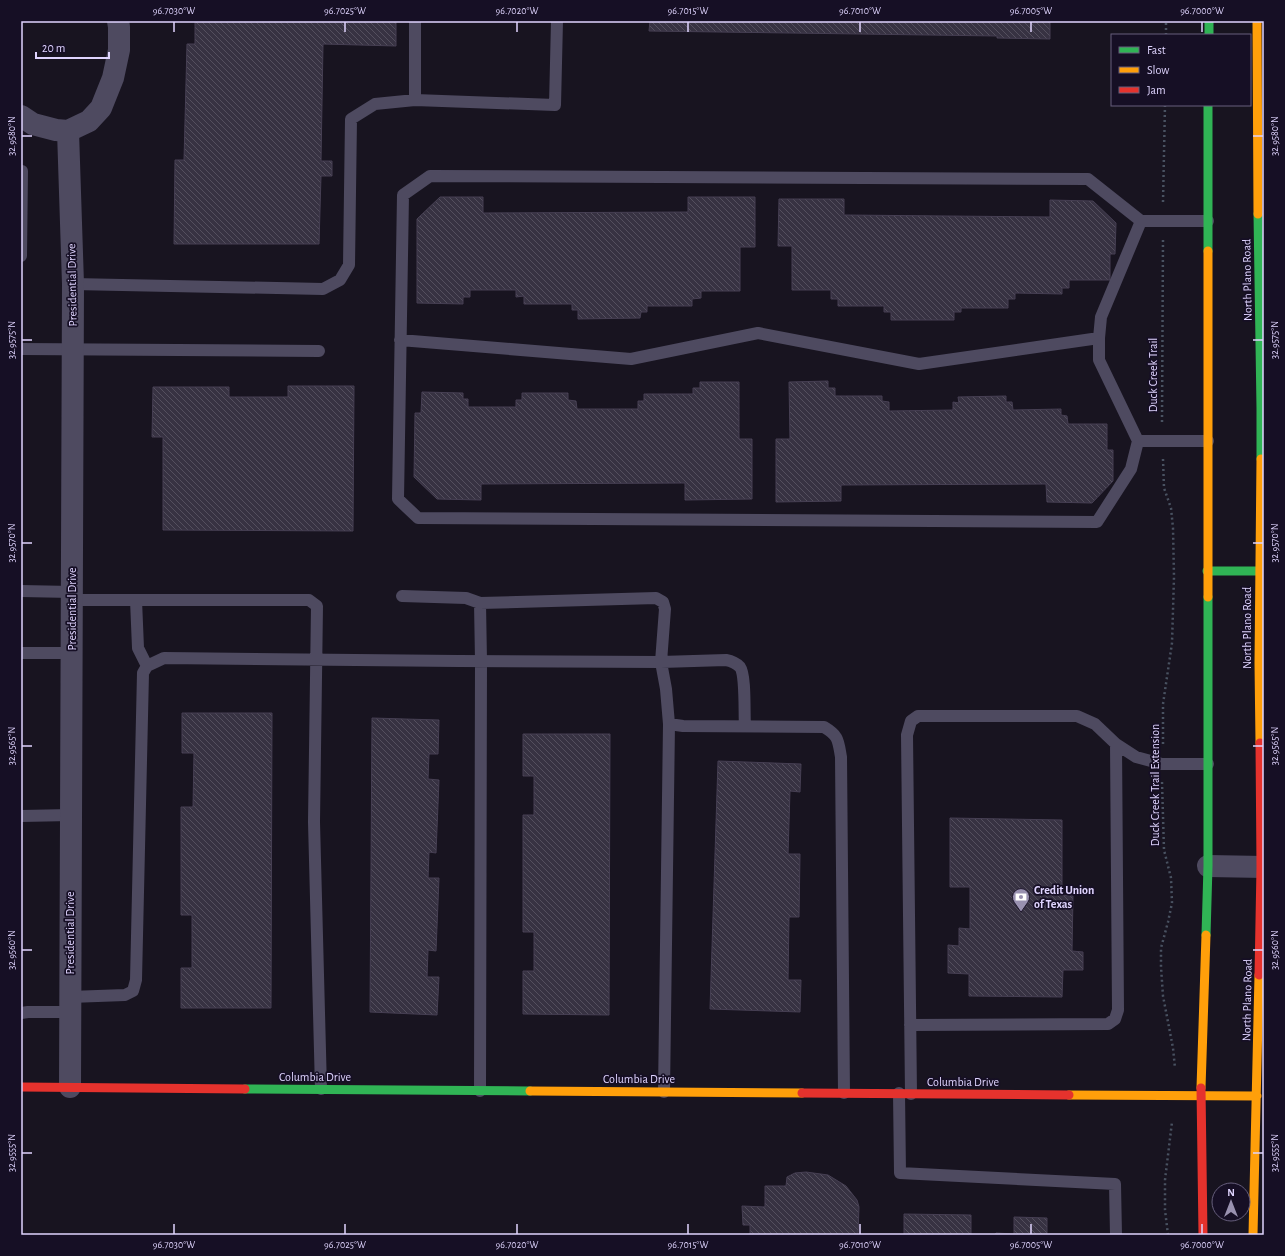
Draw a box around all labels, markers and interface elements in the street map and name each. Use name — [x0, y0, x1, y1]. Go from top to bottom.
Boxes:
text: 96.7030°W — [153, 6, 195, 16]
text: 96.7025°W — [324, 6, 366, 16]
text: 96.7020°W — [496, 6, 539, 16]
text: 96.7015°W — [668, 6, 708, 16]
text: 96.7010°W — [839, 6, 881, 16]
text: 96.7005°W — [1010, 6, 1052, 16]
text: 96.7000°W — [1180, 6, 1224, 16]
scale bar — [36, 34, 109, 60]
legend — [1111, 34, 1251, 106]
text: 20 m — [42, 42, 65, 54]
text: Fast — [1147, 44, 1166, 56]
text: Slow — [1147, 64, 1169, 76]
text: Jam — [1147, 84, 1166, 96]
text: 32.9580°N — [7, 116, 17, 156]
text: 32.9580°N — [1270, 116, 1280, 156]
street label: North Plano Road — [1240, 239, 1254, 321]
street label: Presidential Drive — [65, 243, 79, 327]
text: 32.9575°N — [7, 321, 17, 359]
text: 32.9575°N — [1270, 321, 1280, 359]
street label: Duck Creek Trail — [1147, 338, 1159, 412]
text: 32.9570°N — [7, 523, 17, 563]
text: 32.9570°N — [1270, 523, 1280, 563]
street label: Presidential Drive — [66, 568, 78, 650]
street label: North Plano Road — [1241, 587, 1253, 669]
street label: Duck Creek Trail Extension — [1149, 724, 1161, 846]
text: 32.9565°N — [7, 727, 17, 765]
text: 32.9565°N — [1270, 727, 1280, 765]
place label: Credit Union of Texas — [1034, 884, 1094, 910]
bank icon: Credit Union of Texas — [1011, 887, 1031, 912]
street label: Presidential Drive — [64, 892, 76, 974]
text: 32.9560°N — [7, 930, 17, 970]
text: 32.9560°N — [1270, 930, 1280, 970]
street label: North Plano Road — [1240, 959, 1254, 1041]
street label: Columbia Drive — [279, 1071, 351, 1083]
street label: Columbia Drive — [603, 1073, 675, 1085]
street label: Columbia Drive — [927, 1076, 999, 1088]
text: 32.9555°N — [7, 1134, 17, 1172]
text: 32.9555°N — [1270, 1134, 1280, 1172]
north arrow — [1211, 1182, 1251, 1222]
text: N — [1227, 1187, 1235, 1198]
text: 96.7030°W — [153, 1240, 195, 1250]
text: 96.7025°W — [324, 1240, 366, 1250]
text: 96.7020°W — [496, 1240, 539, 1250]
text: 96.7015°W — [668, 1240, 708, 1250]
text: 96.7010°W — [839, 1240, 881, 1250]
text: 96.7005°W — [1010, 1240, 1052, 1250]
text: 96.7000°W — [1180, 1240, 1224, 1250]

